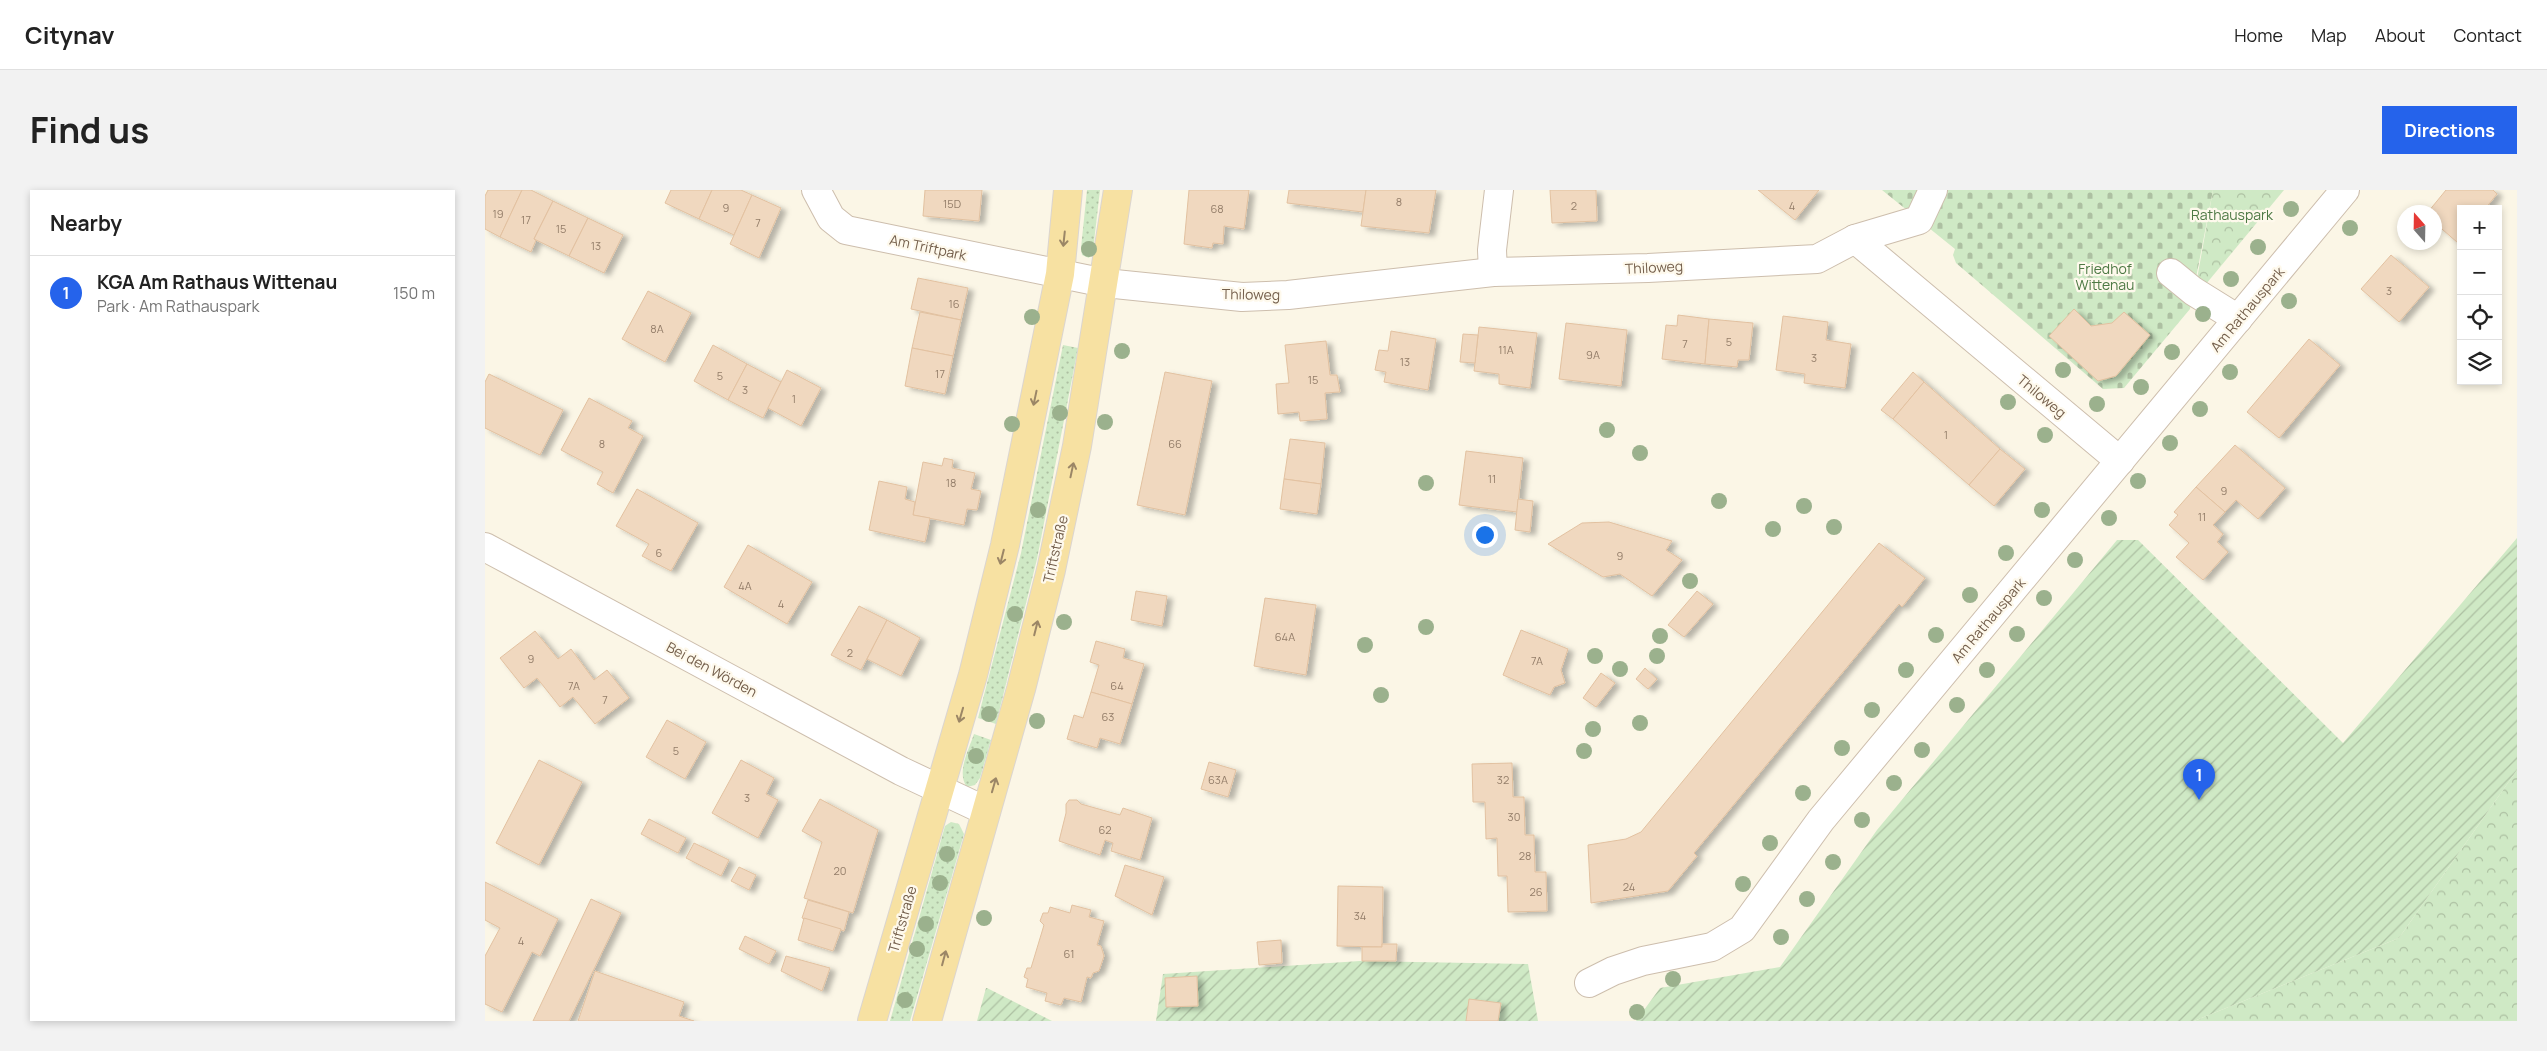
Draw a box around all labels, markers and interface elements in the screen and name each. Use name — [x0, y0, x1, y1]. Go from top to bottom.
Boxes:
text: Citynav — [25, 18, 115, 51]
text: Home — [2234, 23, 2283, 47]
text: Map — [2311, 23, 2347, 47]
text: About — [2375, 23, 2425, 47]
text: Contact — [2453, 23, 2522, 47]
text: Find us — [30, 106, 149, 154]
button: Directions — [2382, 106, 2517, 154]
house number: 8 — [1396, 194, 1402, 209]
house number: 15D — [943, 196, 961, 211]
house number: 2 — [1571, 198, 1577, 213]
house number: 4 — [1789, 198, 1795, 213]
house number: 9 — [723, 200, 730, 215]
house number: 68 — [1210, 201, 1224, 216]
park label: Rathauspark — [2191, 205, 2274, 224]
north arrow — [2397, 205, 2442, 250]
map controls — [2457, 205, 2502, 385]
button: + — [2457, 205, 2502, 250]
house number: 19 — [492, 206, 504, 221]
text: Nearby — [50, 209, 122, 237]
house number: 17 — [521, 212, 531, 227]
house number: 7 — [755, 215, 761, 230]
house number: 15 — [556, 221, 566, 236]
street label: Am Triftpark — [888, 230, 969, 265]
one-way arrow — [1059, 230, 1068, 246]
house number: 13 — [591, 238, 601, 253]
button: − — [2457, 250, 2502, 295]
street label: Thiloweg — [1624, 256, 1684, 278]
park label: Friedhof Wittenau — [2076, 259, 2134, 294]
street label: Am Rathauspark — [2206, 262, 2289, 356]
text: KGA Am Rathaus Wittenau — [97, 269, 337, 295]
text: 1 — [62, 282, 70, 304]
text: 150 m — [393, 282, 435, 304]
house number: 3 — [2386, 283, 2392, 298]
street label: Thiloweg — [1222, 284, 1280, 304]
text: Park · Am Rathauspark — [97, 295, 260, 317]
button: locate — [2457, 295, 2502, 340]
house number: 16 — [948, 296, 960, 311]
house number: 8A — [650, 321, 664, 336]
house number: 5 — [1726, 334, 1732, 349]
house number: 7 — [1682, 336, 1688, 351]
button: layers — [2457, 340, 2502, 385]
house number: 11A — [1498, 342, 1514, 357]
house number: 9A — [1586, 347, 1600, 362]
house number: 3 — [1811, 350, 1817, 365]
house number: 13 — [1400, 354, 1410, 369]
house number: 17 — [935, 366, 945, 381]
house number: 5 — [717, 368, 723, 383]
street label: Thiloweg — [2014, 370, 2070, 422]
house number: 15 — [1308, 372, 1318, 387]
house number: 3 — [742, 382, 748, 397]
one-way arrow — [1030, 390, 1039, 406]
house number: 1 — [792, 391, 796, 406]
house number: 1 — [1944, 427, 1948, 442]
house number: 8 — [599, 436, 605, 451]
house number: 66 — [1168, 436, 1182, 451]
one-way arrow — [1068, 462, 1077, 478]
house number: 11 — [1488, 471, 1496, 486]
house number: 18 — [946, 475, 956, 490]
house number: 9 — [2221, 483, 2228, 498]
house number: 11 — [2198, 509, 2206, 524]
street label: Triftstraße — [1038, 513, 1072, 585]
your location — [1472, 522, 1498, 548]
house number: 6 — [656, 545, 663, 560]
house number: 9 — [1617, 548, 1624, 563]
one-way arrow — [997, 549, 1006, 565]
street label: Am Rathauspark — [1947, 573, 2030, 667]
house number: 4A — [738, 578, 752, 593]
house number: 4 — [778, 596, 784, 611]
one-way arrow — [1032, 621, 1041, 637]
house number: 64A — [1275, 629, 1295, 644]
street label: Bei den Wörden — [663, 637, 761, 701]
house number: 2 — [847, 645, 853, 660]
house number: 9 — [528, 651, 535, 666]
house number: 7A — [1531, 653, 1543, 668]
house number: 7A — [568, 678, 580, 693]
house number: 64 — [1110, 678, 1124, 693]
house number: 7 — [602, 692, 608, 707]
one-way arrow — [956, 706, 966, 722]
house number: 63 — [1102, 709, 1114, 724]
house number: 5 — [673, 743, 679, 758]
pin: 1 — [2183, 759, 2215, 800]
house number: 63A — [1208, 772, 1228, 787]
house number: 32 — [1497, 772, 1509, 787]
one-way arrow — [989, 778, 999, 794]
house number: 3 — [744, 790, 750, 805]
house number: 30 — [1508, 809, 1520, 824]
house number: 62 — [1098, 822, 1112, 837]
house number: 28 — [1519, 848, 1531, 863]
house number: 20 — [834, 863, 846, 878]
house number: 24 — [1623, 879, 1635, 894]
street label: Triftstraße — [883, 883, 921, 955]
house number: 26 — [1529, 884, 1543, 899]
house number: 34 — [1354, 908, 1366, 923]
house number: 4 — [518, 933, 524, 948]
house number: 61 — [1064, 946, 1074, 961]
one-way arrow — [940, 951, 950, 967]

